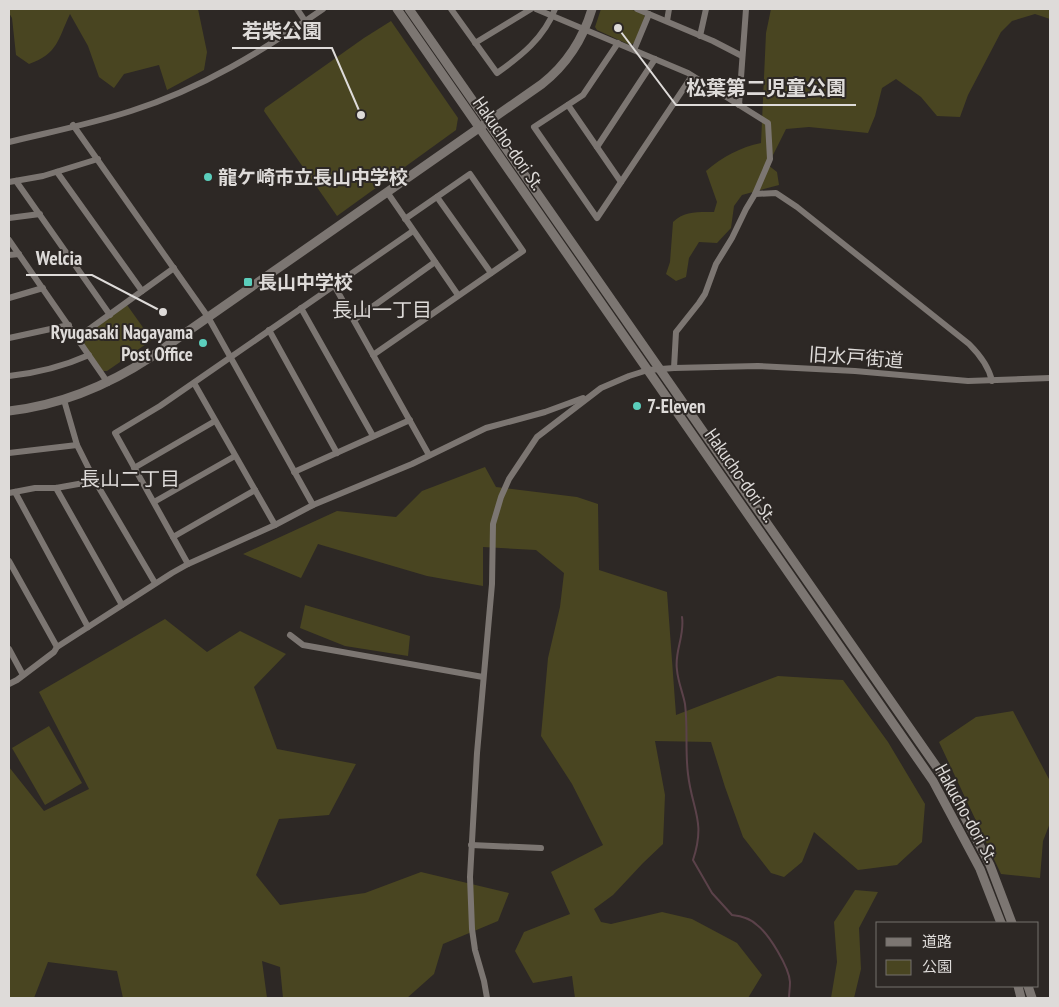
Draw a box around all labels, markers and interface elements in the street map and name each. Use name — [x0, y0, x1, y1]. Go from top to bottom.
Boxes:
callout: 若柴公園 — [232, 13, 332, 48]
text: 若柴公園 — [242, 18, 322, 44]
callout: 松葉第二児童公園 — [676, 70, 856, 105]
text: 松葉第二児童公園 — [686, 75, 846, 101]
street label: Hakucho-dori St. — [468, 92, 550, 194]
place label: 龍ケ崎市立長山中学校 — [218, 165, 408, 189]
marker: 龍ケ崎市立長山中学校 — [202, 171, 214, 183]
callout: Welcia — [26, 240, 92, 275]
text: Welcia — [35, 245, 82, 271]
place label: 長山中学校 — [258, 270, 353, 294]
marker: 長山中学校 — [242, 276, 254, 288]
district label: 長山一丁目 — [332, 297, 432, 323]
place label: Ryugasaki Nagayama Post Office — [51, 320, 193, 366]
marker: Ryugasaki Nagayama Post Office — [197, 337, 209, 349]
street label: 旧水戸街道 — [808, 342, 904, 372]
place label: 7-Eleven — [647, 394, 706, 418]
marker: 7-Eleven — [631, 400, 643, 412]
street label: Hakucho-dori St. — [700, 424, 782, 526]
district label: 長山二丁目 — [80, 466, 180, 492]
street label: Hakucho-dori St. — [930, 760, 1004, 866]
legend — [876, 922, 1039, 987]
text: 道路 — [922, 932, 952, 951]
text: 公園 — [922, 957, 952, 976]

